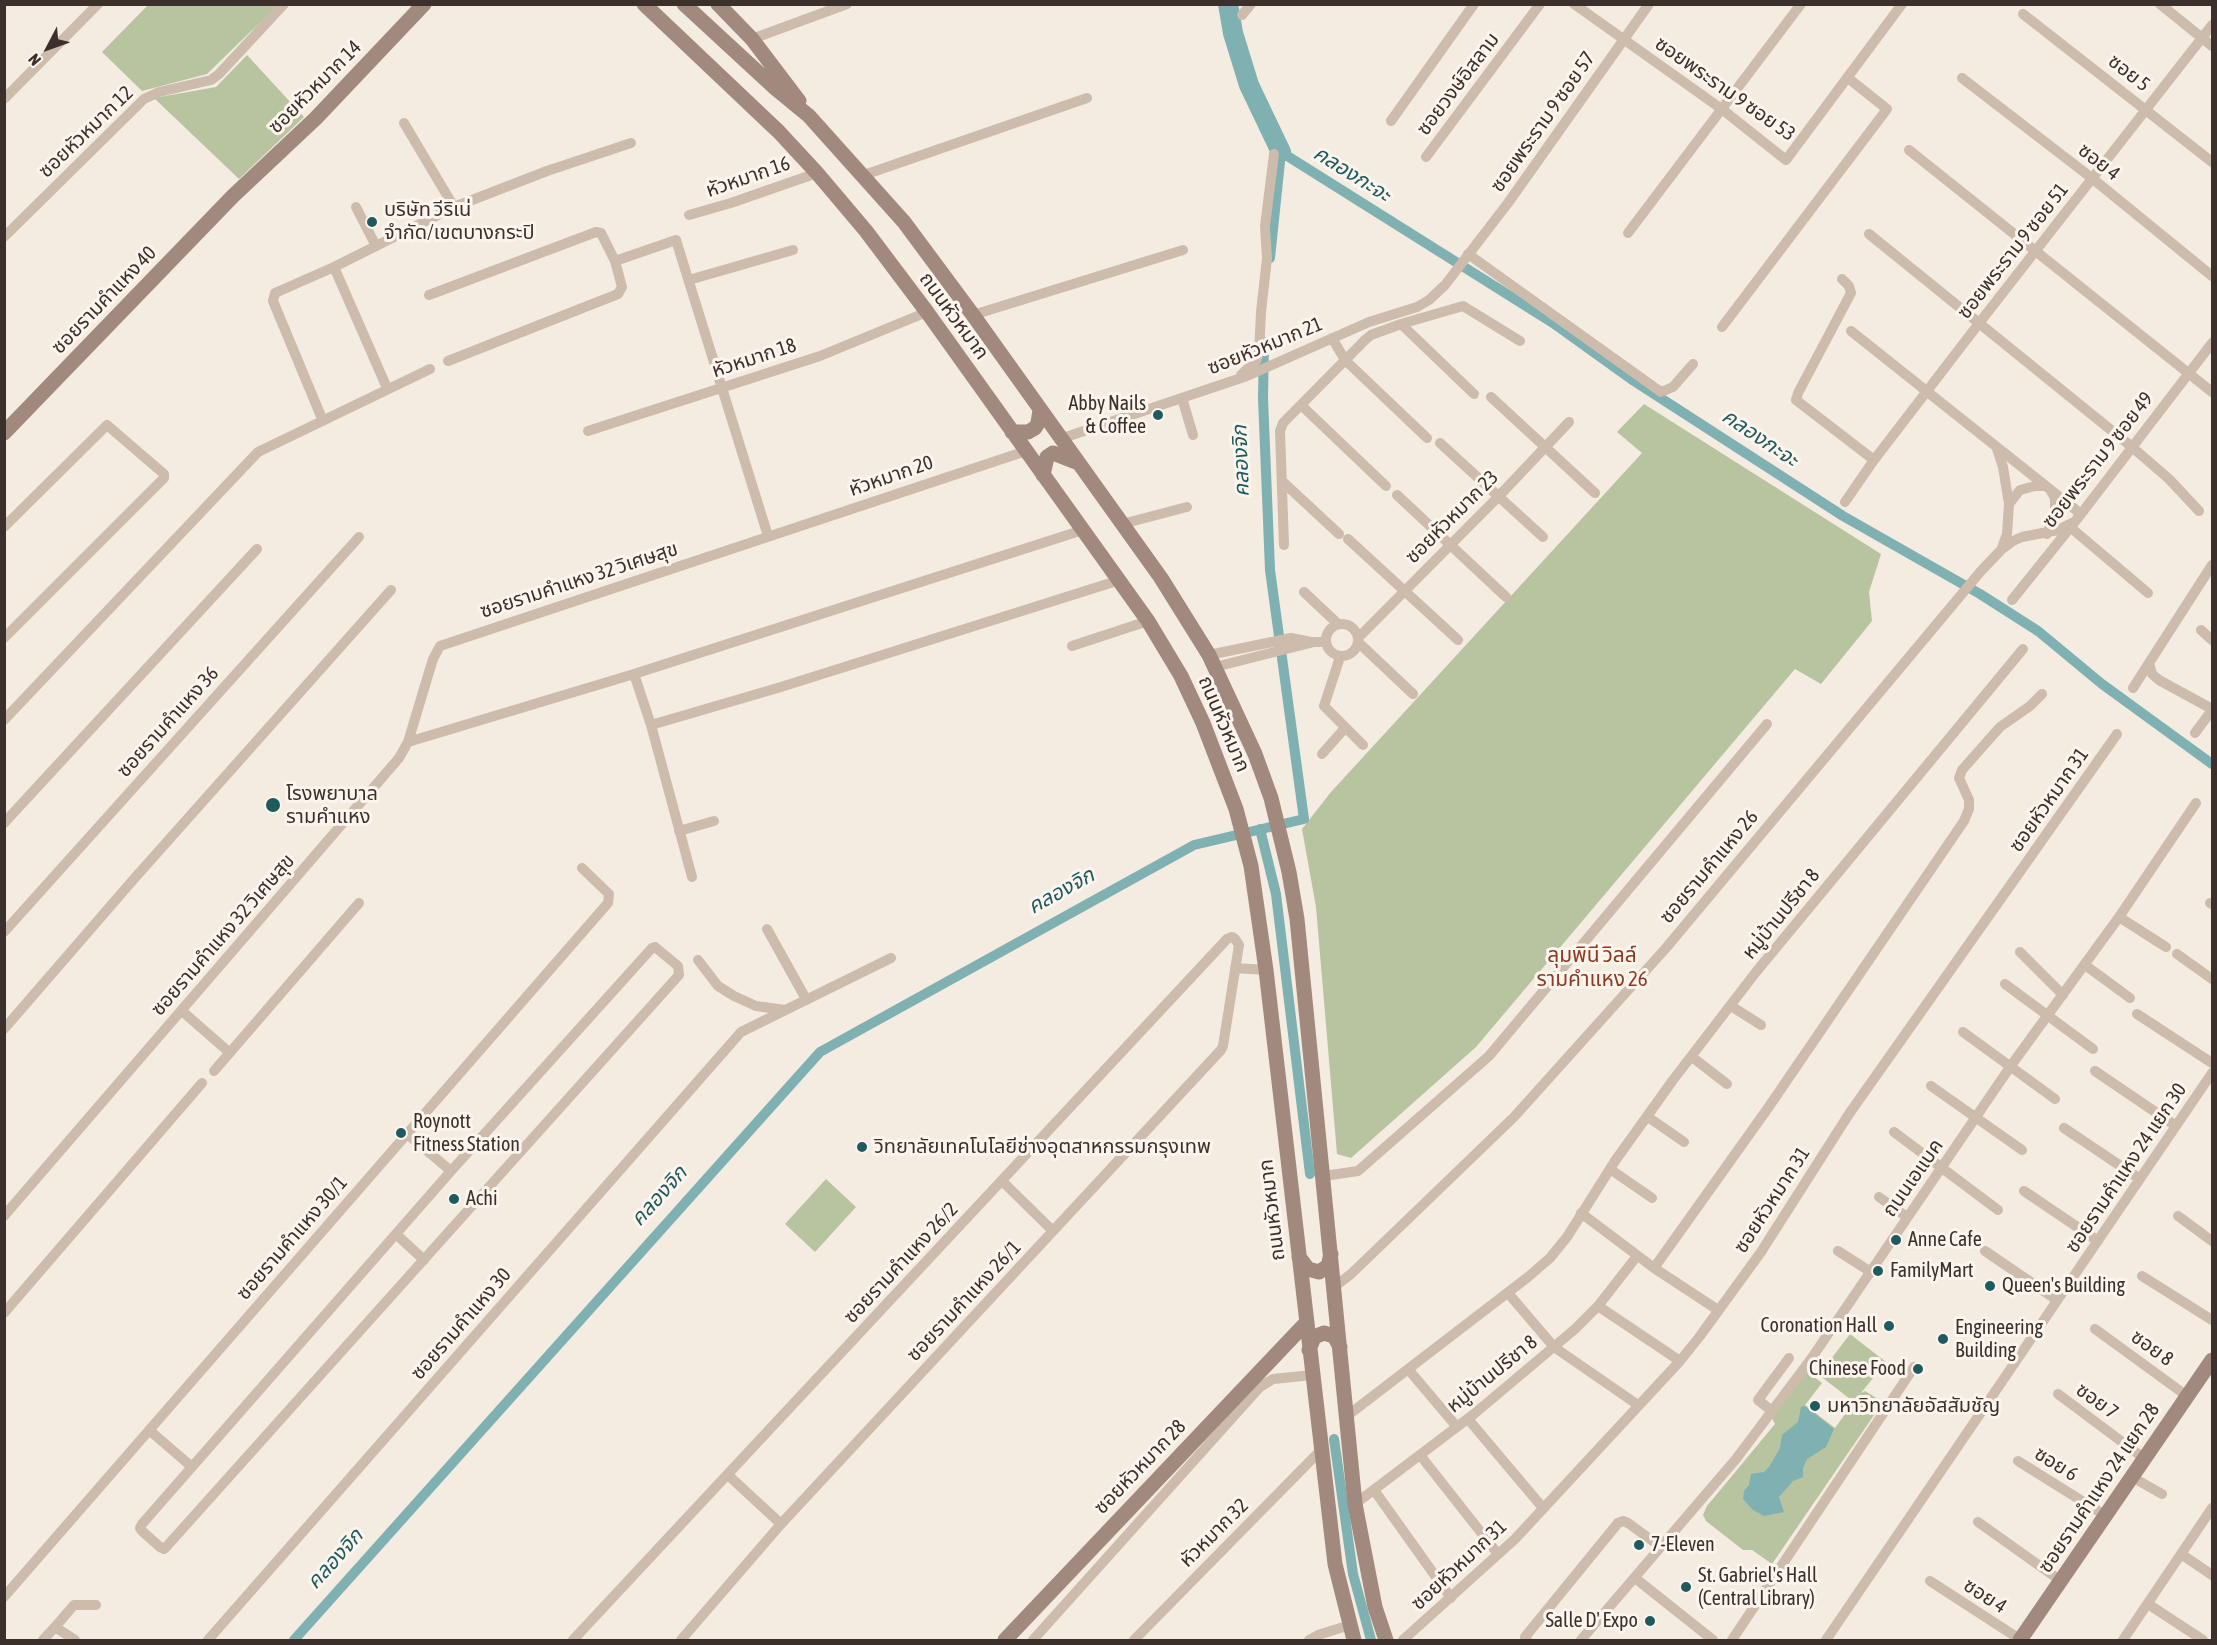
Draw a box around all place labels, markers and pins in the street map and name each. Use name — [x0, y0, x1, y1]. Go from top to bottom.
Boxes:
place label: บริษัท วีริเน่ จำกัด/เขตบางกระปิ — [384, 198, 535, 245]
marker: บริษัท วีริเน่ จำกัด/เขตบางกระปิ — [365, 215, 379, 229]
place label: Abby Nails & Coffee — [1068, 392, 1146, 439]
marker: Abby Nails & Coffee — [1151, 408, 1165, 422]
place label: โรงพยาบาล รามคำแหง — [286, 782, 378, 829]
marker: โรงพยาบาล รามคำแหง — [264, 796, 282, 814]
place label: Roynott Fitness Station — [413, 1110, 520, 1157]
marker: Roynott Fitness Station — [394, 1126, 408, 1140]
place label: วิทยาลัยเทคโนโลยีช่างอุตสาหกรรมกรุงเทพ — [874, 1135, 1211, 1159]
marker: วิทยาลัยเทคโนโลยีช่างอุตสาหกรรมกรุงเทพ — [855, 1140, 869, 1154]
place label: Achi — [466, 1187, 497, 1211]
marker: Achi — [447, 1192, 461, 1206]
place label: Anne Cafe — [1908, 1228, 1982, 1252]
marker: Anne Cafe — [1889, 1233, 1903, 1247]
place label: FamilyMart — [1890, 1259, 1973, 1283]
marker: FamilyMart — [1871, 1264, 1885, 1278]
place label: Queen's Building — [2002, 1274, 2125, 1298]
marker: Queen's Building — [1983, 1279, 1997, 1293]
place label: Coronation Hall — [1761, 1314, 1877, 1338]
place label: Engineering Building — [1955, 1316, 2043, 1363]
marker: Coronation Hall — [1882, 1319, 1896, 1333]
marker: Engineering Building — [1936, 1332, 1950, 1346]
place label: Chinese Food — [1809, 1357, 1906, 1381]
marker: Chinese Food — [1911, 1362, 1925, 1376]
place label: มหาวิทยาลัยอัสสัมชัญ — [1827, 1394, 2000, 1418]
marker: มหาวิทยาลัยอัสสัมชัญ — [1808, 1399, 1822, 1413]
place label: 7-Eleven — [1651, 1533, 1715, 1557]
marker: 7-Eleven — [1632, 1538, 1646, 1552]
place label: St. Gabriel's Hall (Central Library) — [1698, 1564, 1817, 1611]
marker: St. Gabriel's Hall (Central Library) — [1679, 1580, 1693, 1594]
place label: Salle D' Expo — [1545, 1609, 1638, 1633]
marker: Salle D' Expo — [1643, 1614, 1657, 1628]

